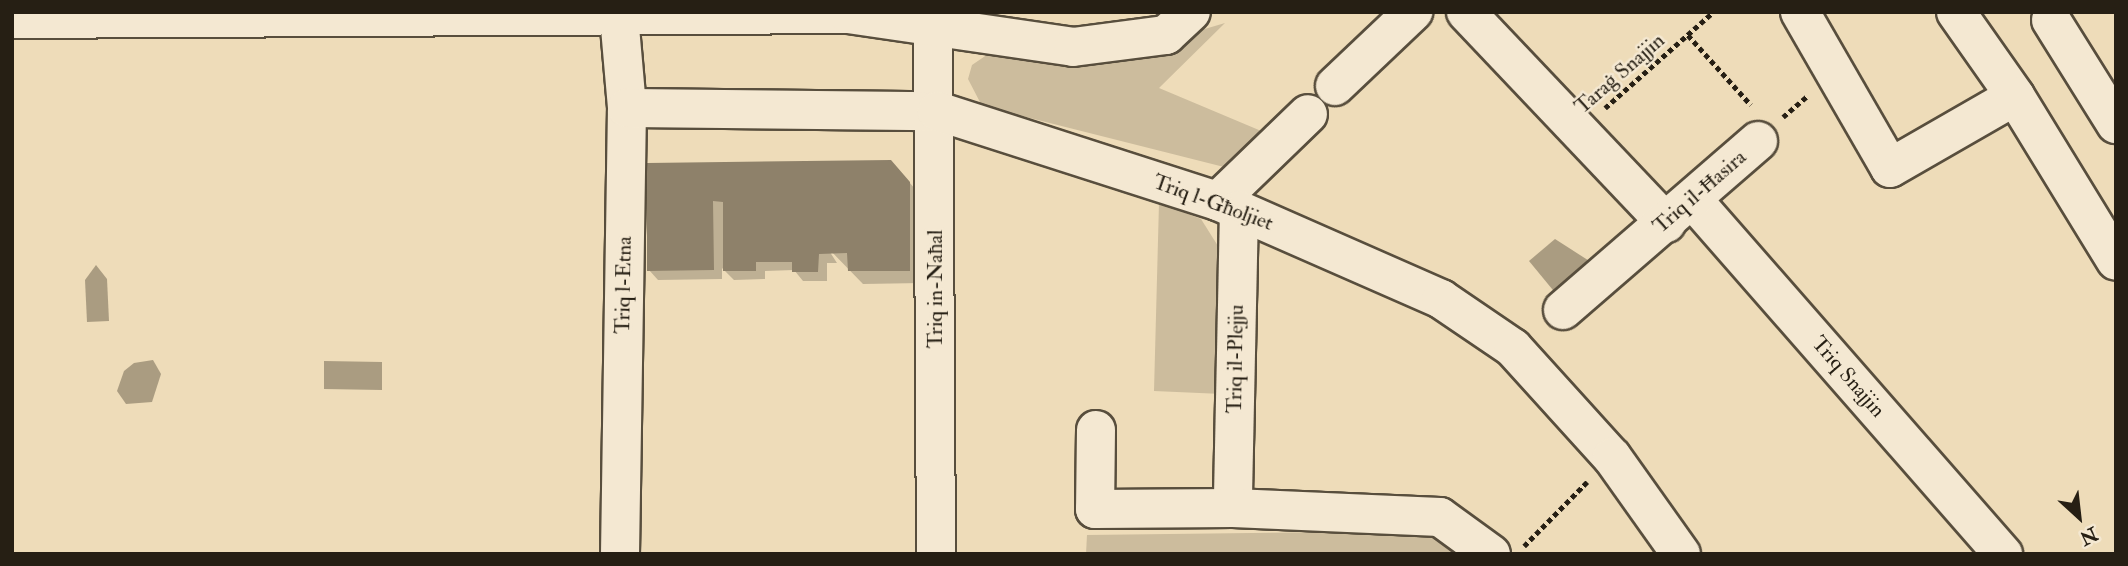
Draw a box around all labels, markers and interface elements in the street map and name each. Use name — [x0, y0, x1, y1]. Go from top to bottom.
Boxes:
street label: Taraġ Snajjin — [1570, 28, 1670, 120]
street label: Triq il-Ħasira — [1648, 145, 1752, 239]
street label: Triq l-Għoljiet — [1150, 170, 1276, 236]
street label: Triq in-Naħal — [923, 230, 949, 348]
street label: Triq l-Etna — [611, 236, 637, 334]
street label: Triq il-Plejju — [1222, 304, 1250, 414]
street label: Triq Snajjin — [1806, 331, 1890, 423]
north arrow — [2044, 482, 2114, 552]
text: N — [2076, 521, 2102, 550]

